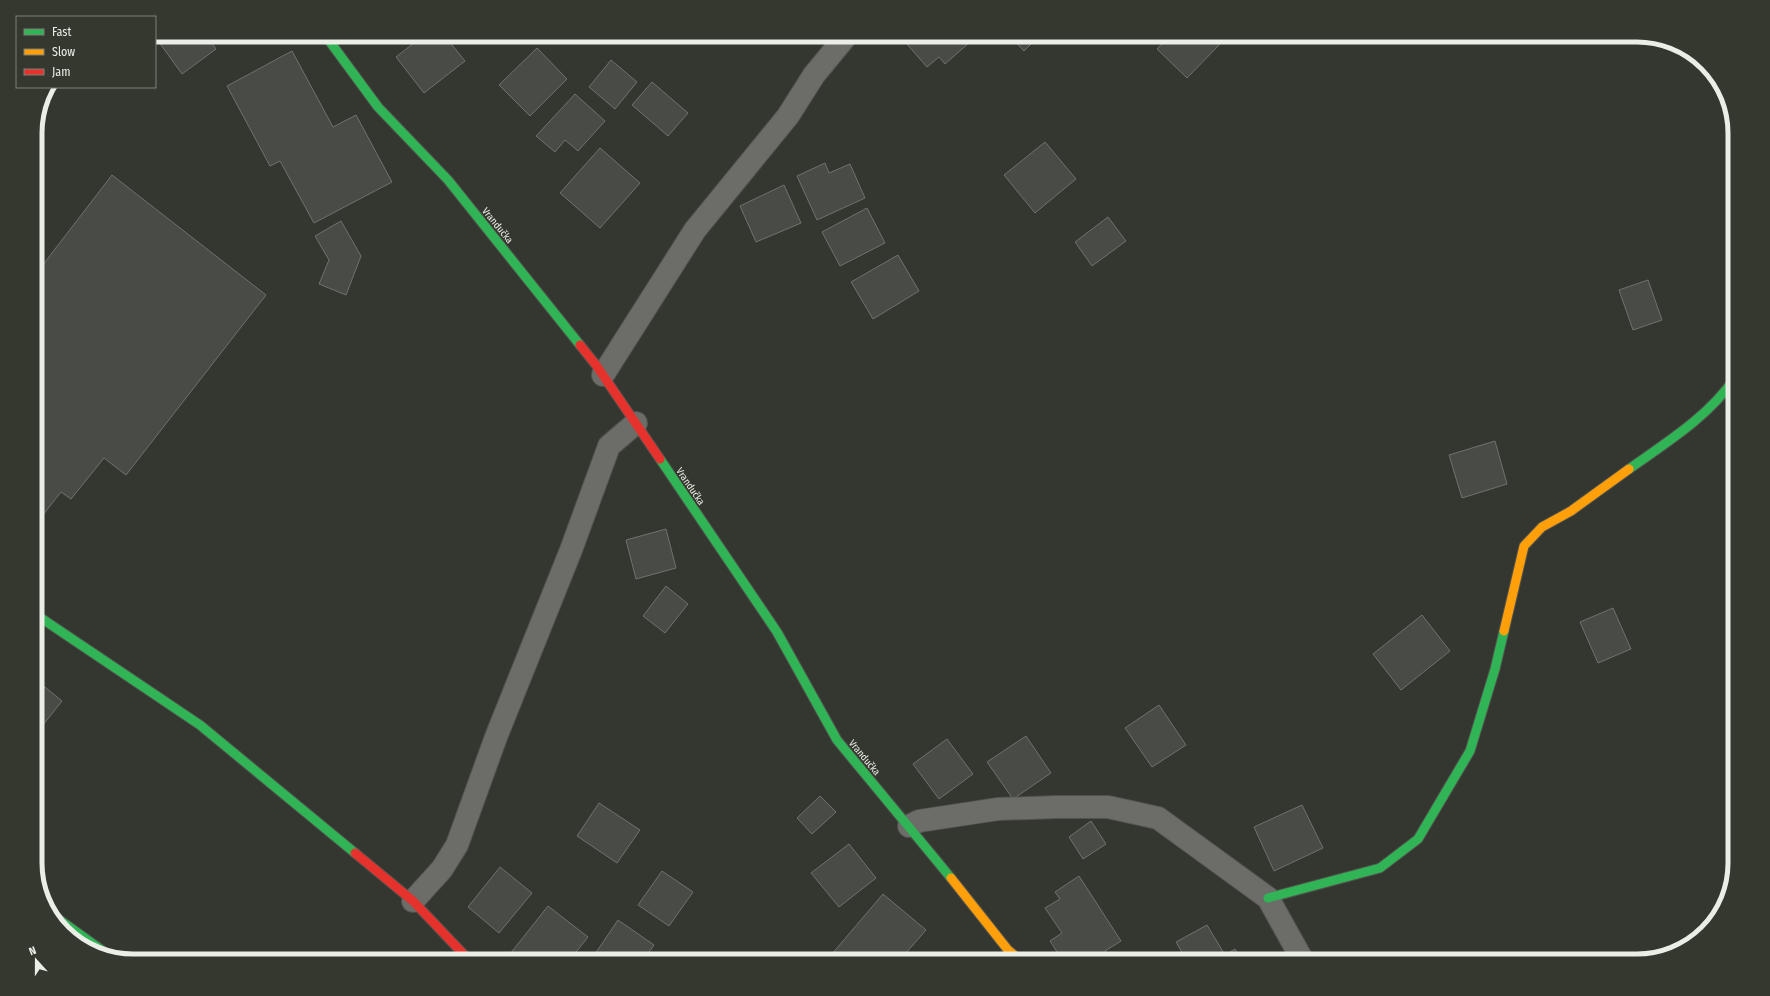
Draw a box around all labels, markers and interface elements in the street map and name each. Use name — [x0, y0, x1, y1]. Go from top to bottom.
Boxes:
legend — [16, 16, 156, 88]
text: Fast — [52, 25, 71, 39]
text: Slow — [52, 45, 75, 59]
text: Jam — [52, 65, 70, 79]
street label: Vrandučka — [479, 205, 515, 246]
street label: Vrandučka — [673, 466, 707, 508]
street label: Vrandučka — [846, 737, 883, 778]
north arrow — [16, 940, 56, 980]
text: N — [27, 944, 38, 958]

